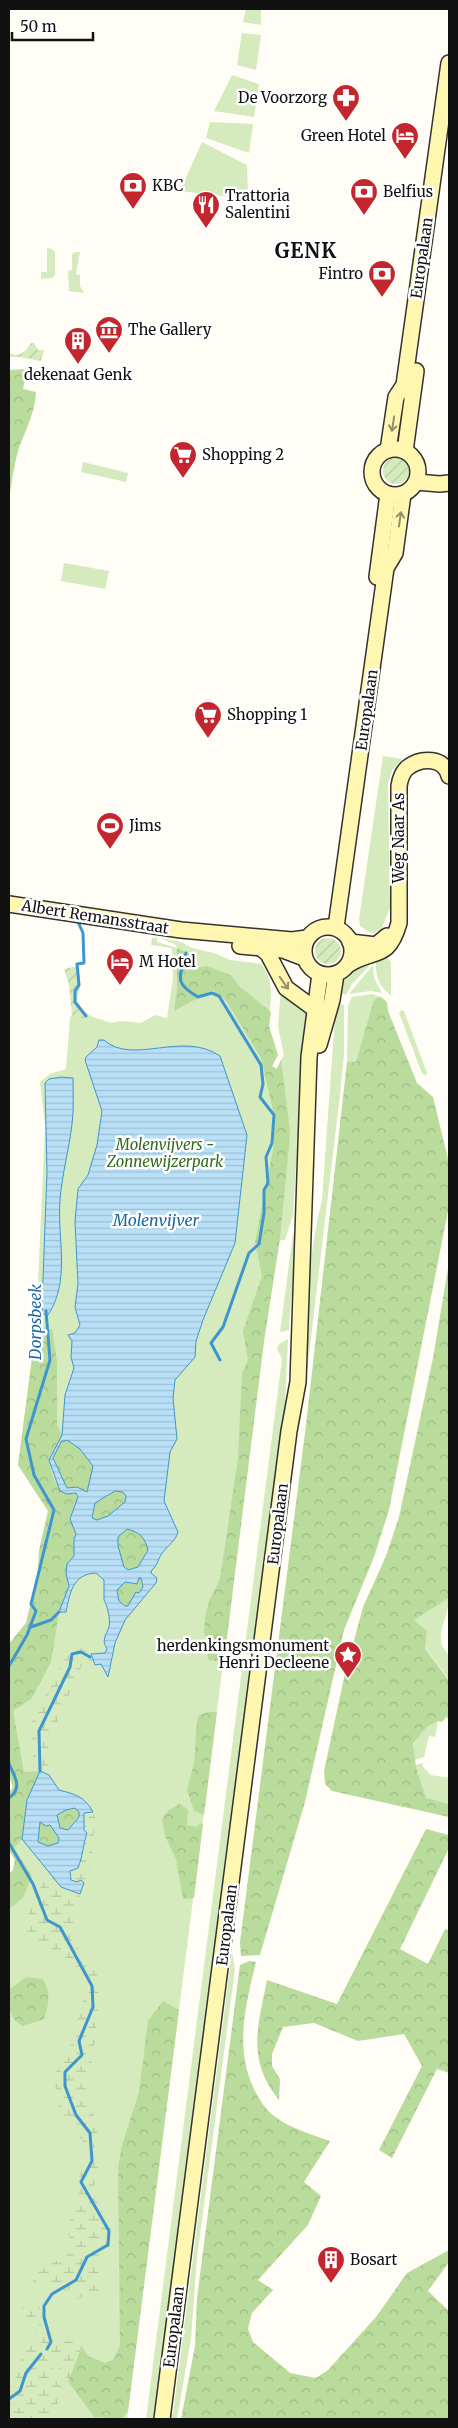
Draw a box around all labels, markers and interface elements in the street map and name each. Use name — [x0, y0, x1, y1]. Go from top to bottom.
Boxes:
scale bar — [12, 10, 94, 42]
text: 50 m — [20, 17, 57, 36]
pharmacy icon: De Voorzorg — [331, 83, 361, 122]
place label: De Voorzorg — [238, 88, 327, 107]
hotel icon: Green Hotel — [390, 121, 420, 160]
place label: Green Hotel — [301, 126, 386, 145]
bank icon: KBC — [118, 171, 148, 210]
place label: KBC — [152, 176, 183, 195]
bank icon: Belfius — [349, 177, 379, 216]
place label: Belfius — [383, 182, 433, 201]
place label: Trattoria Salentini — [225, 186, 290, 222]
restaurant icon: Trattoria Salentini — [191, 190, 221, 229]
street label: Europalaan — [406, 216, 437, 300]
district label: GENK — [275, 238, 337, 263]
bank icon: Fintro — [367, 259, 397, 298]
place label: Fintro — [318, 264, 363, 283]
museum icon: The Gallery — [94, 315, 124, 354]
place label: The Gallery — [128, 320, 212, 339]
building icon: dekenaat Genk — [63, 326, 93, 365]
place label: dekenaat Genk — [24, 365, 132, 384]
one-way arrow — [387, 416, 397, 432]
supermarket icon: Shopping 2 — [168, 440, 198, 479]
place label: Shopping 2 — [202, 445, 284, 464]
one-way arrow — [395, 511, 405, 527]
street label: Europalaan — [351, 668, 382, 752]
supermarket icon: Shopping 1 — [193, 700, 223, 739]
place label: Shopping 1 — [227, 705, 307, 724]
street label: Weg Naar As — [389, 793, 408, 884]
sports icon: Jims — [95, 811, 125, 850]
place label: Jims — [128, 816, 161, 835]
street label: Albert Remansstraat — [19, 895, 170, 938]
hotel icon: M Hotel — [105, 947, 135, 986]
place label: M Hotel — [139, 952, 196, 971]
one-way arrow — [279, 976, 289, 990]
park label: Molenvijvers - Zonnewijzerpark — [106, 1135, 224, 1171]
water label: Molenvijver — [112, 1210, 200, 1230]
water label: Dorpsbeek — [25, 1284, 45, 1361]
street label: Europalaan — [263, 1482, 292, 1566]
place label: herdenkingsmonument Henri Decleene — [157, 1636, 329, 1672]
place icon: herdenkingsmonument Henri Decleene — [333, 1640, 363, 1679]
street label: Europalaan — [212, 1883, 241, 1967]
building icon: Bosart — [316, 2245, 346, 2284]
place label: Bosart — [350, 2250, 398, 2269]
street label: Europalaan — [159, 2285, 188, 2369]

